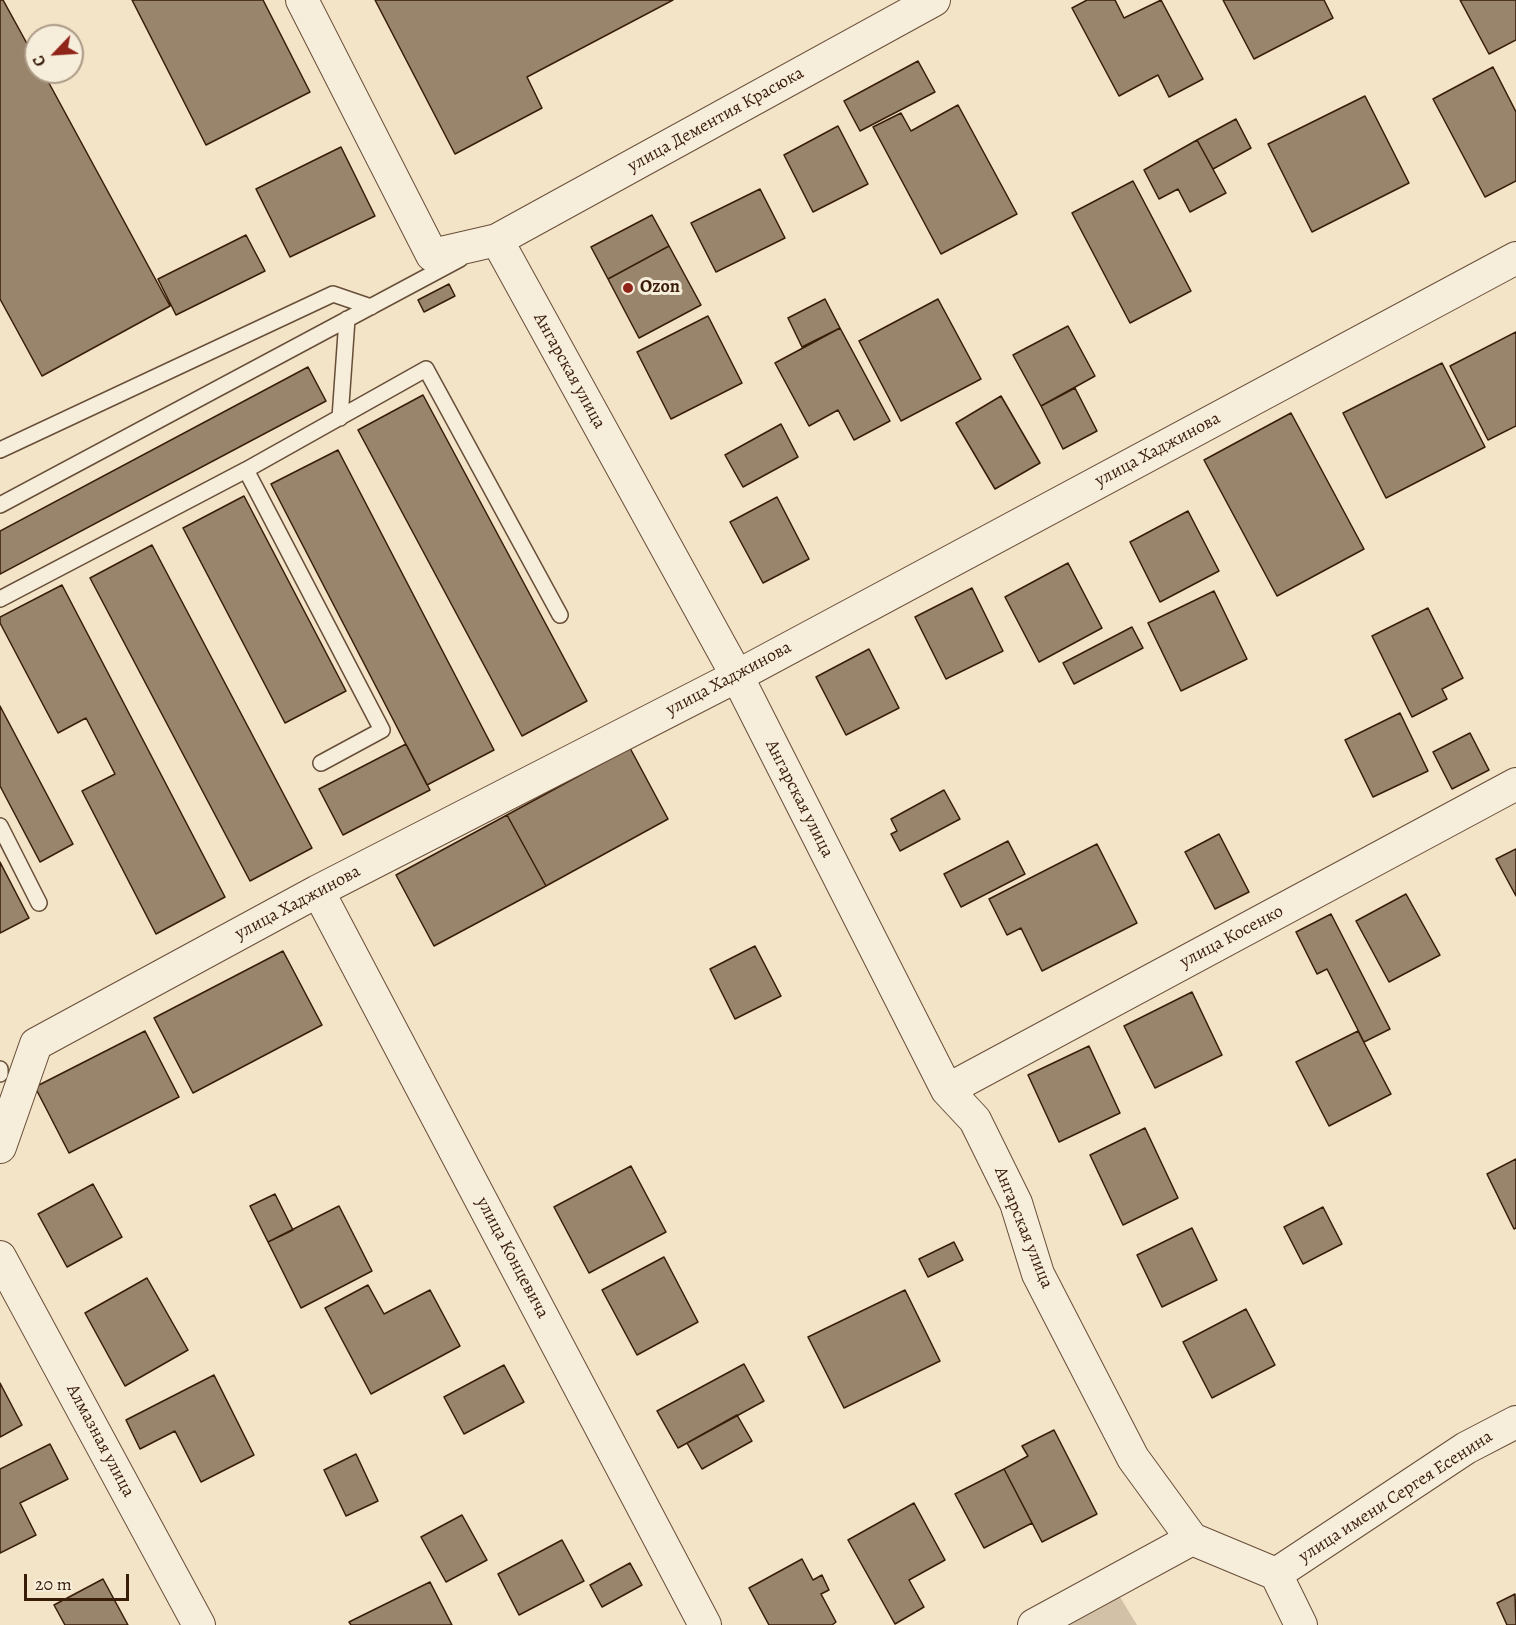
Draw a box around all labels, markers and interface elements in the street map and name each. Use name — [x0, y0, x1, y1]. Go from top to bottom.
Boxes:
north arrow — [24, 24, 84, 84]
text: С — [27, 52, 52, 70]
street label: улица Дементия Красюка — [624, 63, 808, 177]
place label: Ozon — [640, 277, 680, 299]
marker: Ozon — [621, 281, 635, 295]
street label: Ангарская улица — [528, 309, 610, 433]
street label: улица Хаджинова — [1092, 408, 1224, 492]
street label: улица Хаджинова — [663, 637, 795, 721]
street label: Ангарская улица — [760, 737, 838, 861]
street label: улица Хаджинова — [232, 861, 364, 945]
street label: улица Косенко — [1177, 901, 1287, 973]
street label: Ангарская улица — [989, 1164, 1057, 1292]
street label: улица Концевича — [471, 1194, 553, 1322]
street label: Алмазная улица — [61, 1381, 139, 1501]
street label: улица имени Сергея Есенина — [1295, 1426, 1497, 1568]
scale bar — [27, 1562, 132, 1600]
text: 20 m — [35, 1572, 72, 1596]

